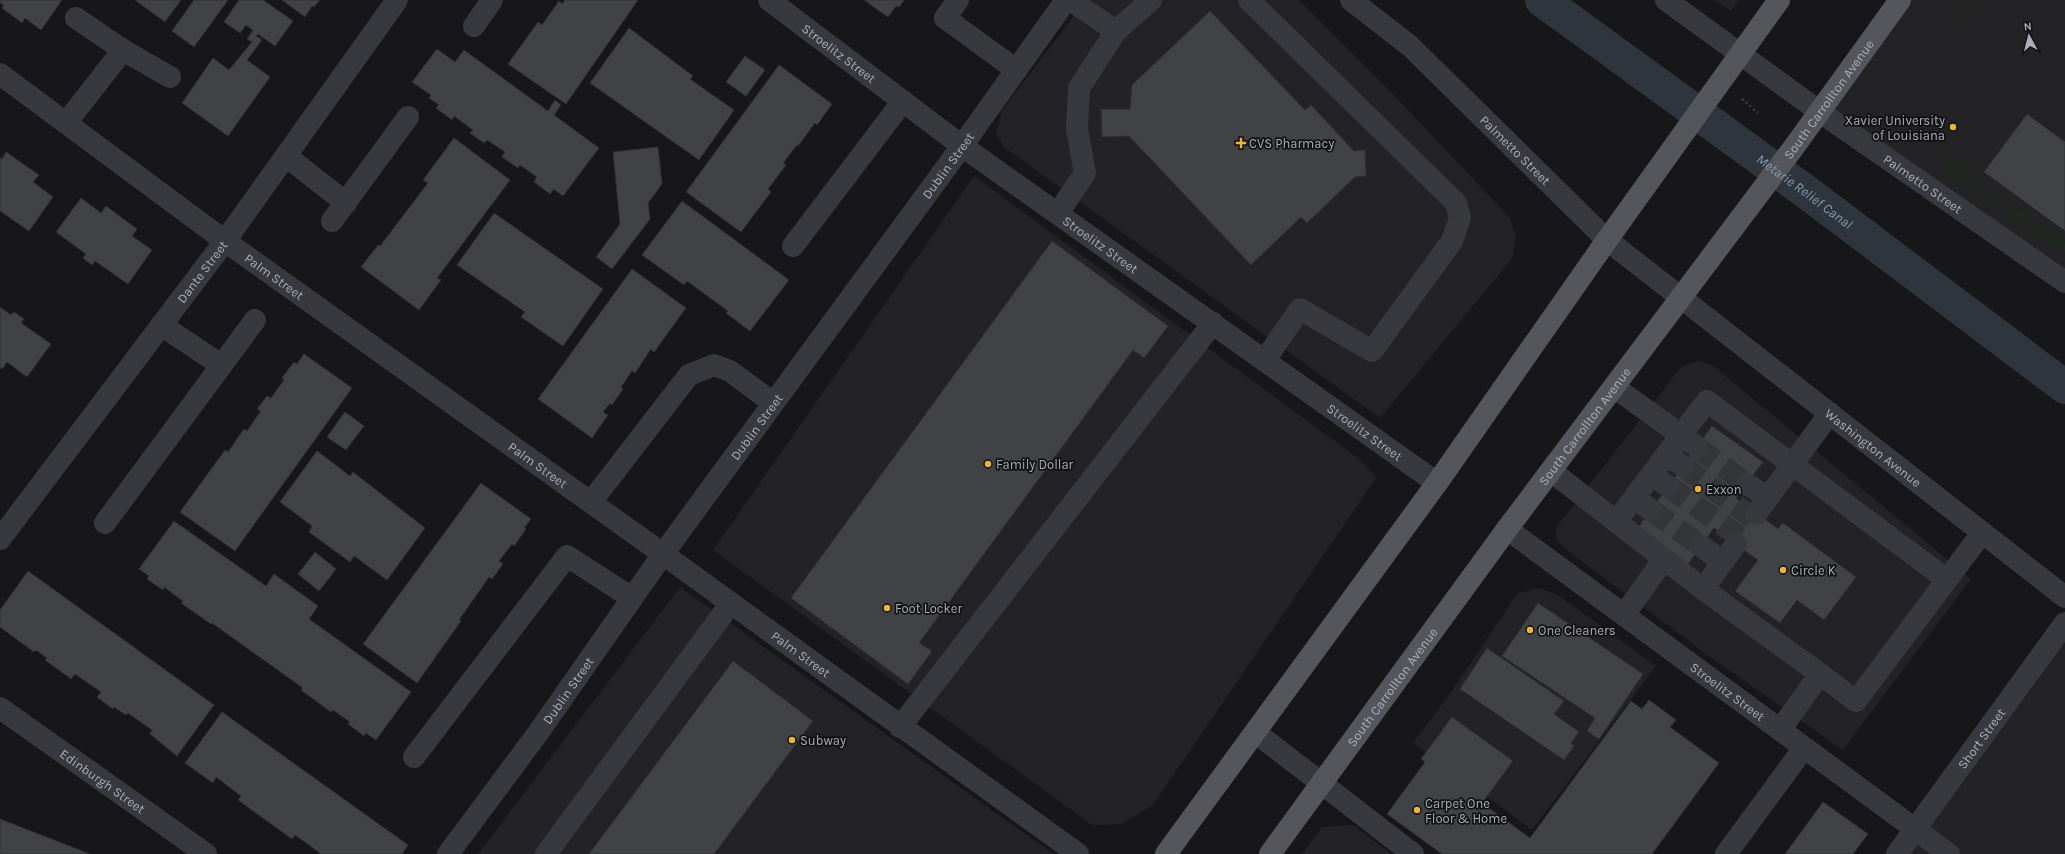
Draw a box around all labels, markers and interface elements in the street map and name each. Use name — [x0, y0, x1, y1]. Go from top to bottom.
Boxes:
north arrow — [2009, 16, 2049, 56]
street label: Stroelitz Street — [799, 20, 879, 86]
text: N — [2023, 20, 2033, 34]
street label: South Carrollton Avenue — [1780, 36, 1877, 162]
street label: Palmetto Street — [1477, 112, 1554, 188]
place label: Xavier University of Louisiana — [1845, 113, 1945, 143]
marker: Xavier University of Louisiana — [1948, 122, 1958, 132]
street label: Dublin Street — [919, 129, 977, 201]
place label: CVS Pharmacy — [1249, 136, 1334, 151]
marker: CVS Pharmacy — [1236, 138, 1246, 148]
water label: Metarie Relief Canal — [1753, 150, 1857, 233]
street label: Palmetto Street — [1881, 151, 1966, 216]
street label: Stroelitz Street — [1060, 213, 1141, 276]
street label: Dante Street — [174, 238, 230, 306]
street label: Palm Street — [242, 250, 307, 303]
street label: South Carrollton Avenue — [1535, 364, 1634, 488]
street label: Dublin Street — [727, 391, 786, 463]
street label: Stroelitz Street — [1324, 400, 1405, 464]
street label: Washington Avenue — [1822, 405, 1925, 490]
street label: Palm Street — [506, 439, 571, 491]
place label: Family Dollar — [996, 457, 1074, 472]
marker: Family Dollar — [983, 459, 993, 469]
place label: Exxon — [1706, 482, 1742, 497]
marker: Exxon — [1693, 484, 1703, 494]
place label: Circle K — [1791, 563, 1836, 578]
marker: Circle K — [1778, 565, 1788, 575]
place label: Foot Locker — [895, 601, 963, 616]
marker: Foot Locker — [882, 603, 892, 613]
place label: One Cleaners — [1538, 623, 1616, 638]
street label: South Carrollton Avenue — [1344, 624, 1440, 749]
marker: One Cleaners — [1525, 625, 1535, 635]
street label: Palm Street — [769, 628, 834, 680]
street label: Dublin Street — [539, 654, 597, 727]
street label: Stroelitz Street — [1688, 659, 1768, 724]
street label: Short Street — [1954, 705, 2008, 772]
place label: Subway — [800, 733, 846, 748]
marker: Subway — [787, 735, 797, 745]
street label: Edinburgh Street — [57, 746, 148, 816]
place label: Carpet One Floor & Home — [1425, 796, 1507, 826]
marker: Carpet One Floor & Home — [1412, 805, 1422, 815]

